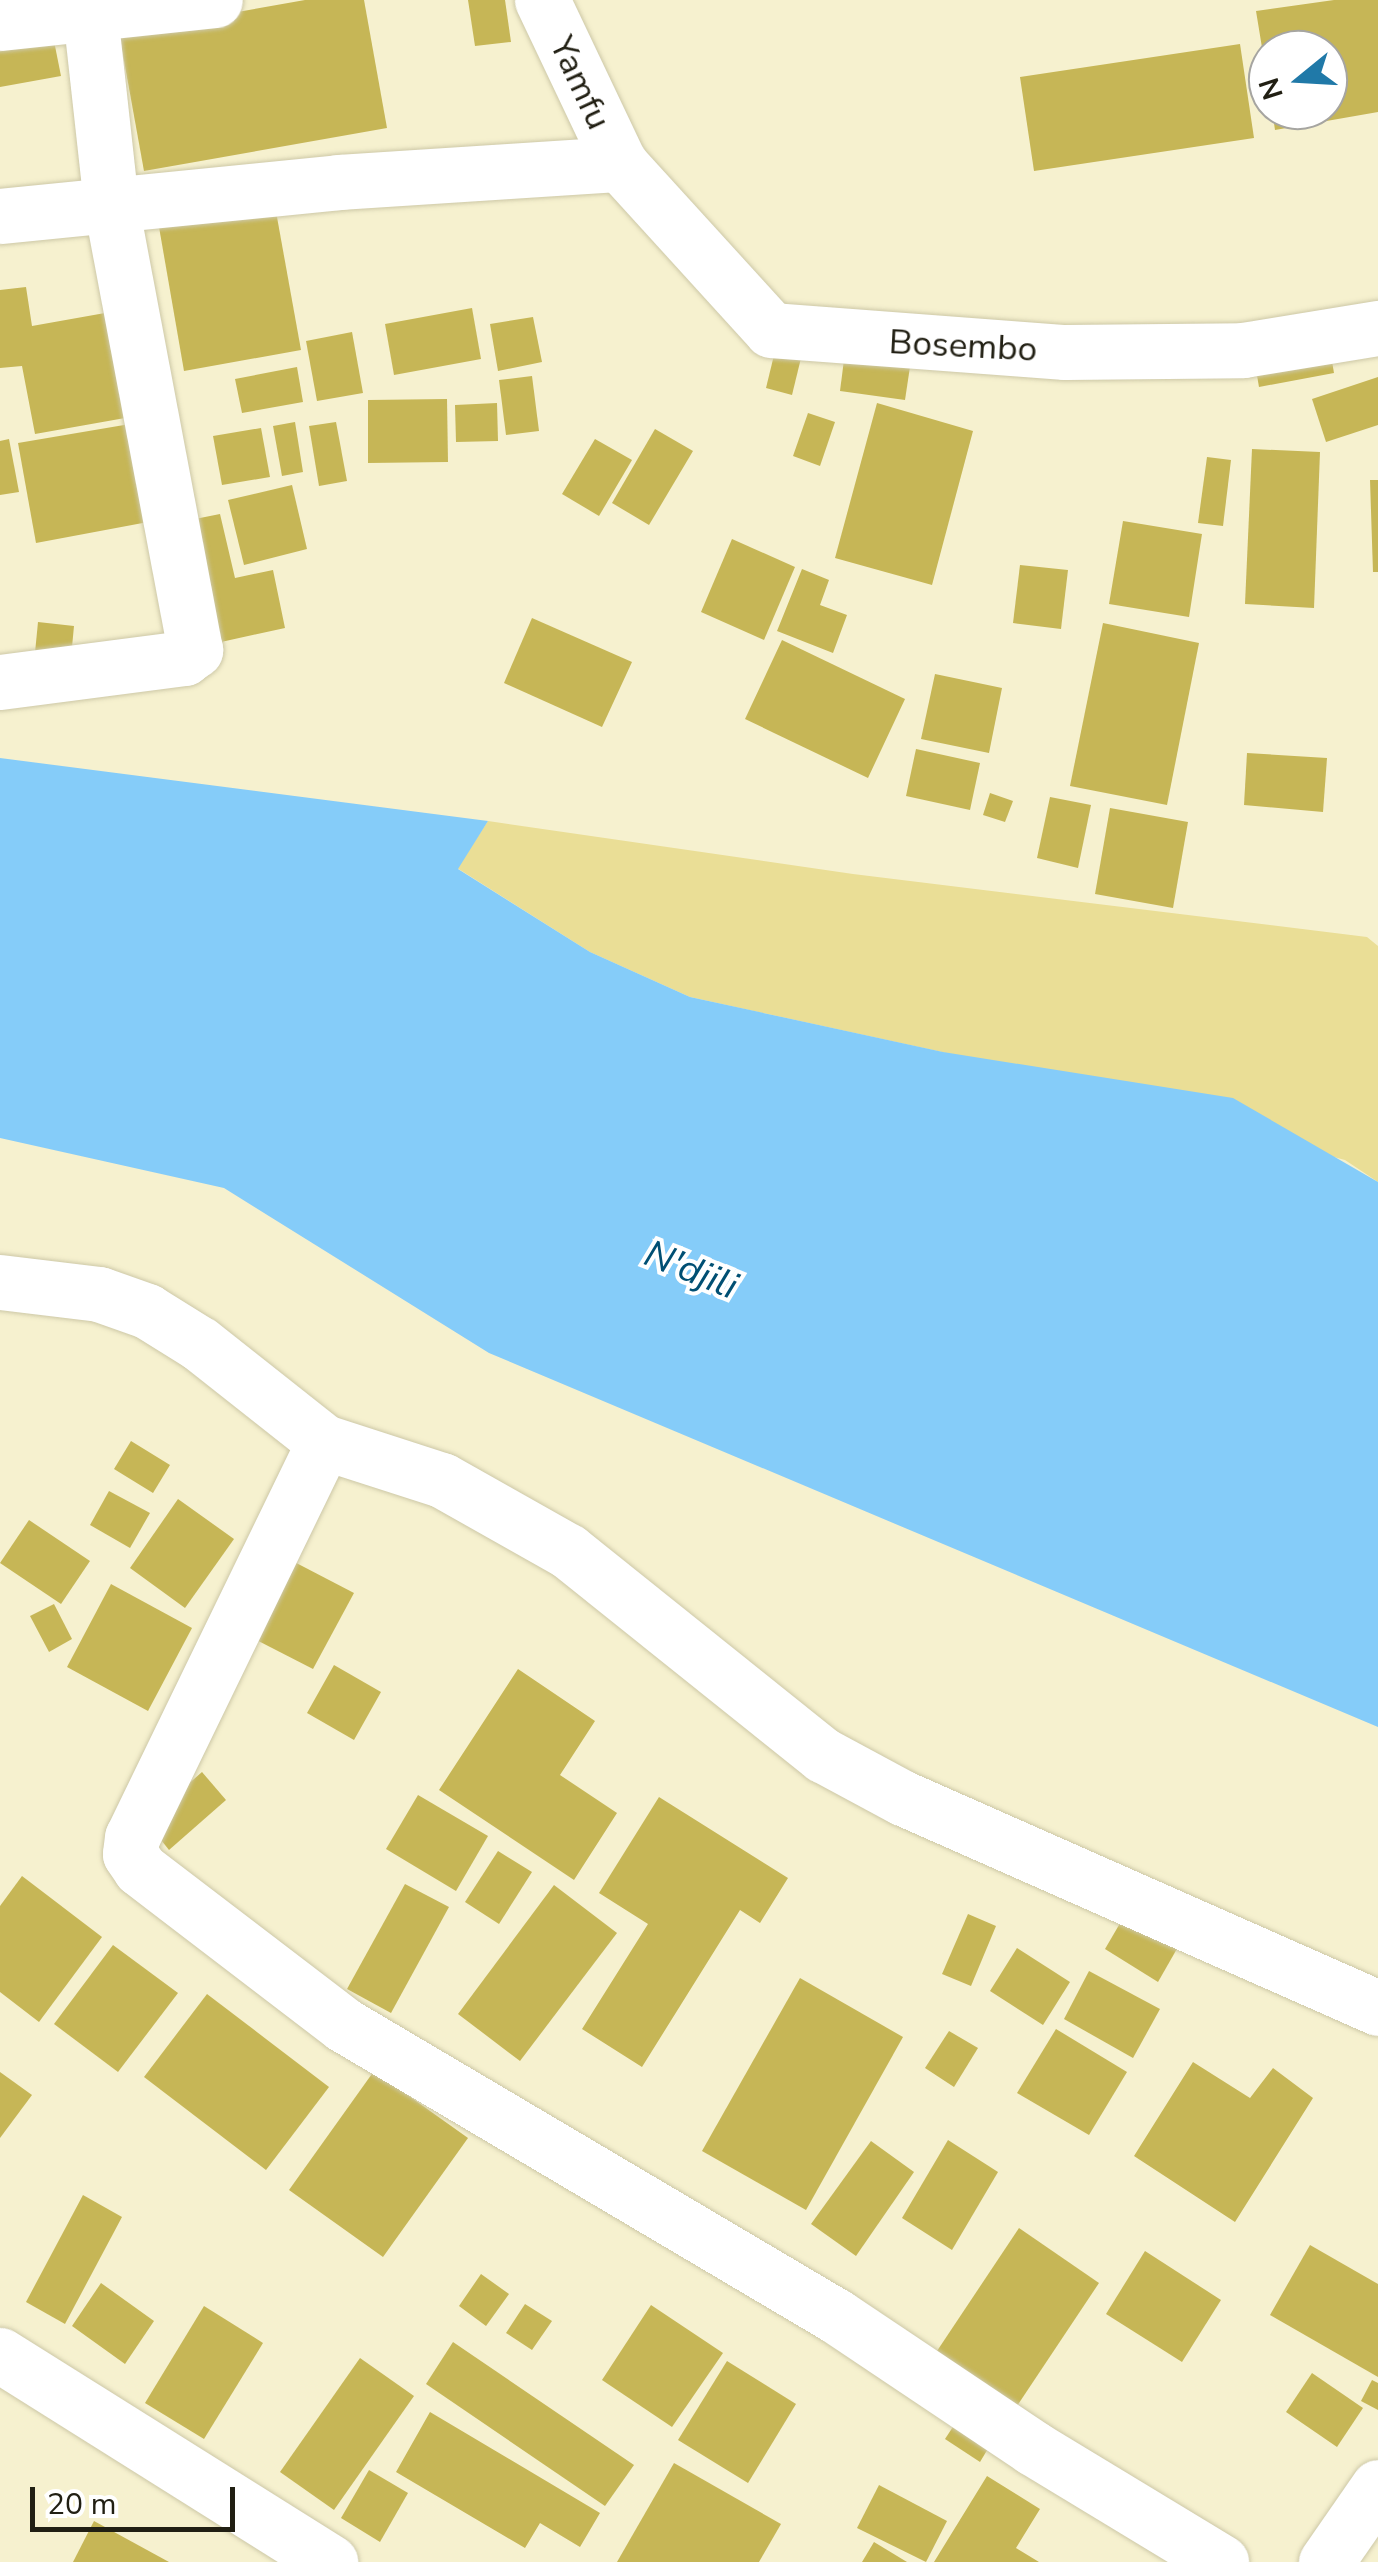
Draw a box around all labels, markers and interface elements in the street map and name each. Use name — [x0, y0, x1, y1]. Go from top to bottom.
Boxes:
street label: Yamfu — [540, 30, 620, 136]
north arrow — [1248, 30, 1348, 130]
text: N — [1250, 73, 1293, 104]
street label: Bosembo — [888, 321, 1038, 371]
water label: N'djili — [638, 1231, 744, 1309]
scale bar — [35, 2467, 240, 2529]
text: 20 m — [47, 2484, 116, 2525]

